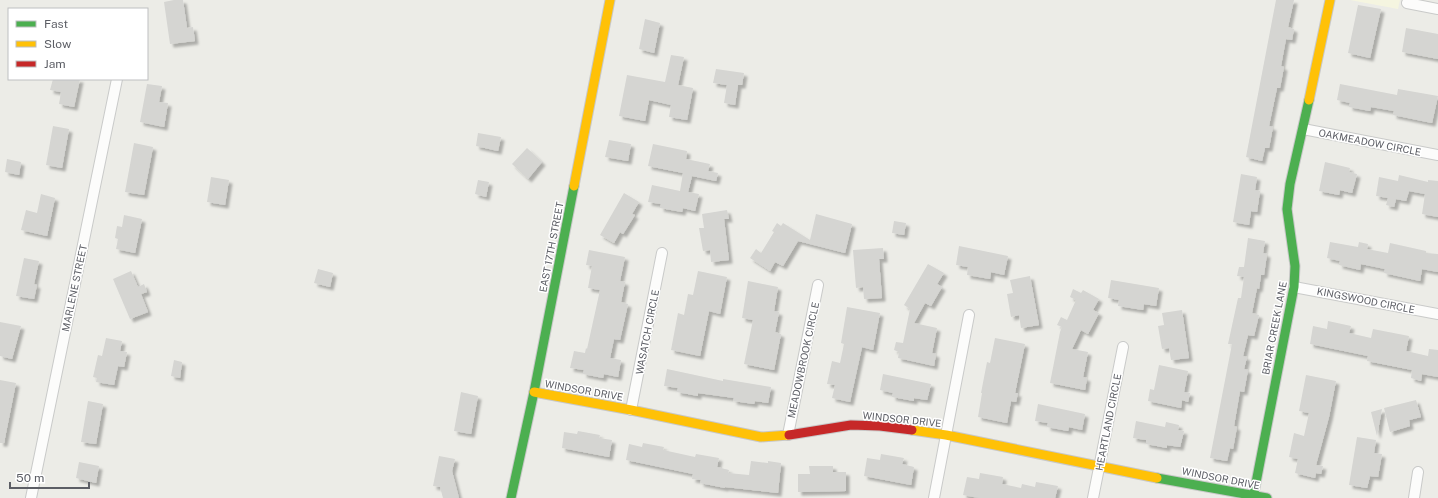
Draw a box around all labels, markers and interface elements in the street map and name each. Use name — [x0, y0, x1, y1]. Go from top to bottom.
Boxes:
legend — [8, 8, 148, 80]
text: Fast — [44, 17, 69, 31]
text: Slow — [44, 37, 72, 51]
text: Jam — [44, 57, 66, 71]
street label: OAKMEADOW CIRCLE — [1318, 126, 1422, 158]
street label: EAST 17TH STREET — [536, 201, 566, 293]
street label: MARLENE STREET — [59, 243, 89, 333]
street label: BRIAR CREEK LANE — [1259, 280, 1289, 376]
street label: KINGSWOOD CIRCLE — [1316, 285, 1416, 315]
street label: WASATCH CIRCLE — [633, 289, 661, 375]
street label: MEADOWBROOK CIRCLE — [785, 301, 821, 419]
street label: HEARTLAND CIRCLE — [1093, 372, 1123, 472]
street label: WINDSOR DRIVE — [544, 377, 624, 403]
street label: WINDSOR DRIVE — [862, 409, 942, 429]
scale bar — [10, 464, 89, 490]
street label: WINDSOR DRIVE — [1181, 465, 1261, 491]
text: 50 m — [16, 471, 44, 485]

